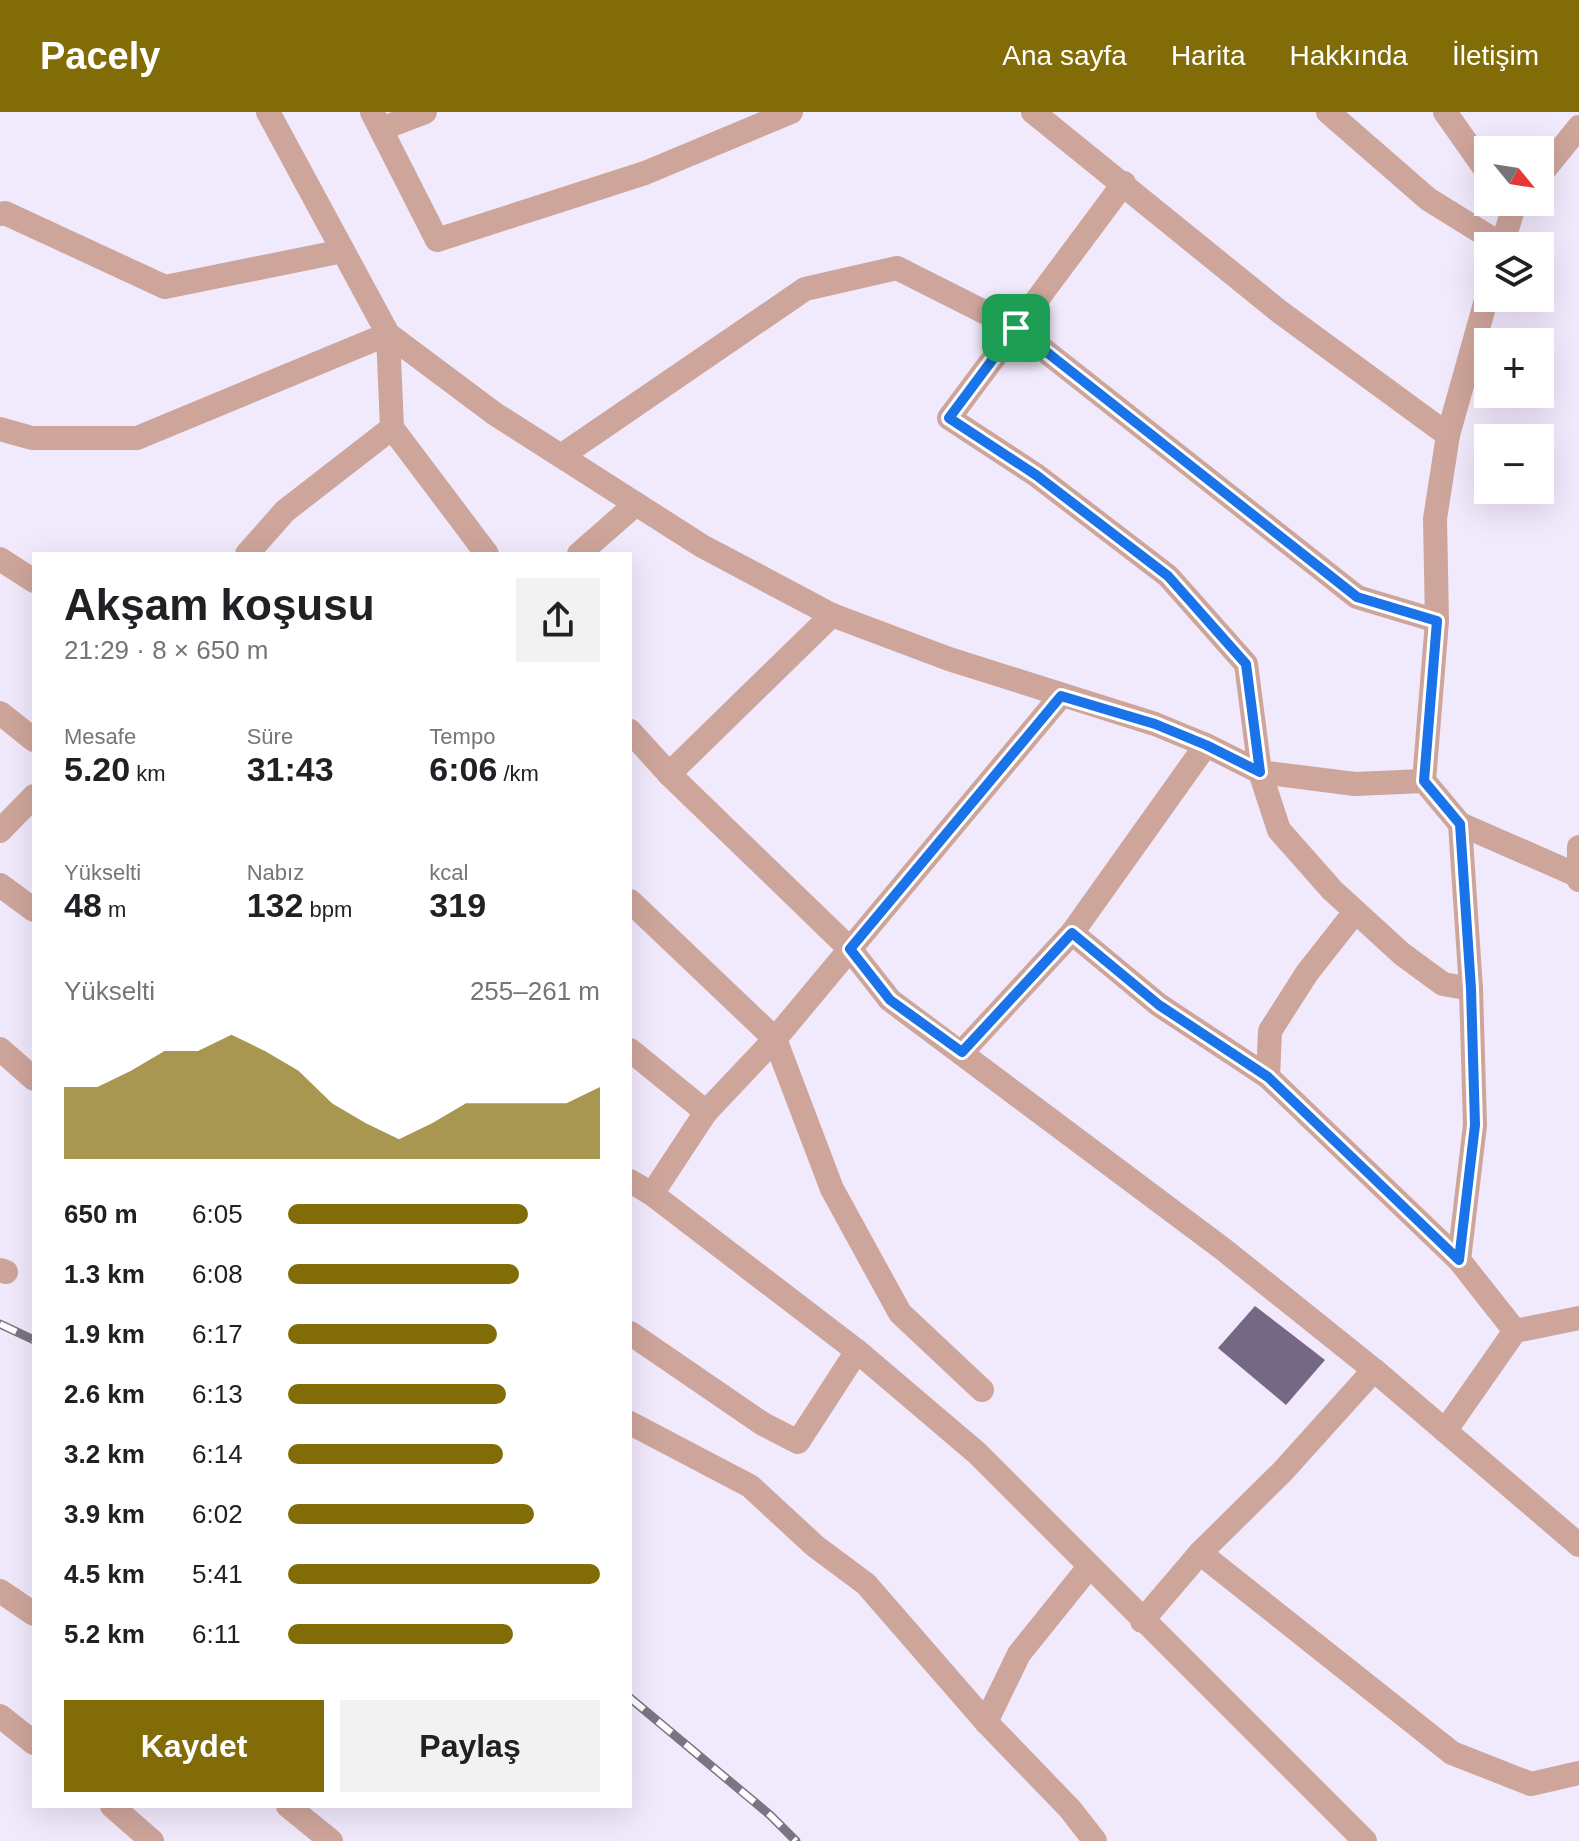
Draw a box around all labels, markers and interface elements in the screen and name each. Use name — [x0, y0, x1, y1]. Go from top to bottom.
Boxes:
text: Pacely — [40, 35, 160, 77]
text: Ana sayfa — [1002, 40, 1127, 71]
text: Harita — [1171, 40, 1246, 71]
text: Hakkında — [1290, 40, 1408, 71]
text: İletişim — [1452, 40, 1539, 71]
north arrow — [1474, 136, 1554, 216]
map controls — [1474, 136, 1554, 504]
button: layers — [1474, 232, 1554, 312]
pin — [982, 294, 1050, 362]
icon: arrive — [994, 306, 1038, 350]
button: + — [1474, 328, 1554, 408]
button: − — [1474, 424, 1554, 504]
button: share — [516, 578, 600, 662]
text: Akşam koşusu — [64, 580, 375, 629]
text: 21:29 · 8 × 650 m — [64, 635, 269, 665]
text: Mesafe — [64, 724, 136, 749]
text: Süre — [247, 724, 293, 749]
text: Tempo — [429, 724, 495, 749]
text: 5.20 — [64, 750, 130, 788]
text: 31:43 — [247, 750, 334, 788]
text: 6:06 — [429, 750, 497, 788]
text: km — [130, 761, 166, 786]
text: /km — [497, 761, 539, 786]
text: Yükselti — [64, 860, 141, 885]
text: Nabız — [247, 860, 304, 885]
text: kcal — [429, 860, 468, 885]
text: 48 — [64, 886, 102, 924]
text: 132 — [247, 886, 303, 924]
text: 319 — [429, 886, 486, 924]
text: m — [102, 897, 126, 922]
text: bpm — [303, 897, 352, 922]
text: Yükselti — [64, 976, 155, 1006]
text: 255–261 m — [470, 976, 600, 1006]
text: 650 m — [64, 1199, 138, 1229]
text: 6:05 — [192, 1199, 243, 1229]
text: 1.3 km — [64, 1259, 145, 1289]
text: 6:08 — [192, 1259, 243, 1289]
text: 1.9 km — [64, 1319, 145, 1349]
text: 6:17 — [192, 1319, 243, 1349]
text: 2.6 km — [64, 1379, 145, 1409]
text: 6:13 — [192, 1379, 243, 1409]
text: 3.2 km — [64, 1439, 145, 1469]
text: 6:14 — [192, 1439, 243, 1469]
text: 3.9 km — [64, 1499, 145, 1529]
text: 6:02 — [192, 1499, 243, 1529]
text: 4.5 km — [64, 1559, 145, 1589]
text: 5:41 — [192, 1559, 243, 1589]
text: 5.2 km — [64, 1619, 145, 1649]
text: 6:11 — [192, 1619, 241, 1649]
button: Kaydet — [64, 1700, 324, 1792]
button: Paylaş — [340, 1700, 600, 1792]

